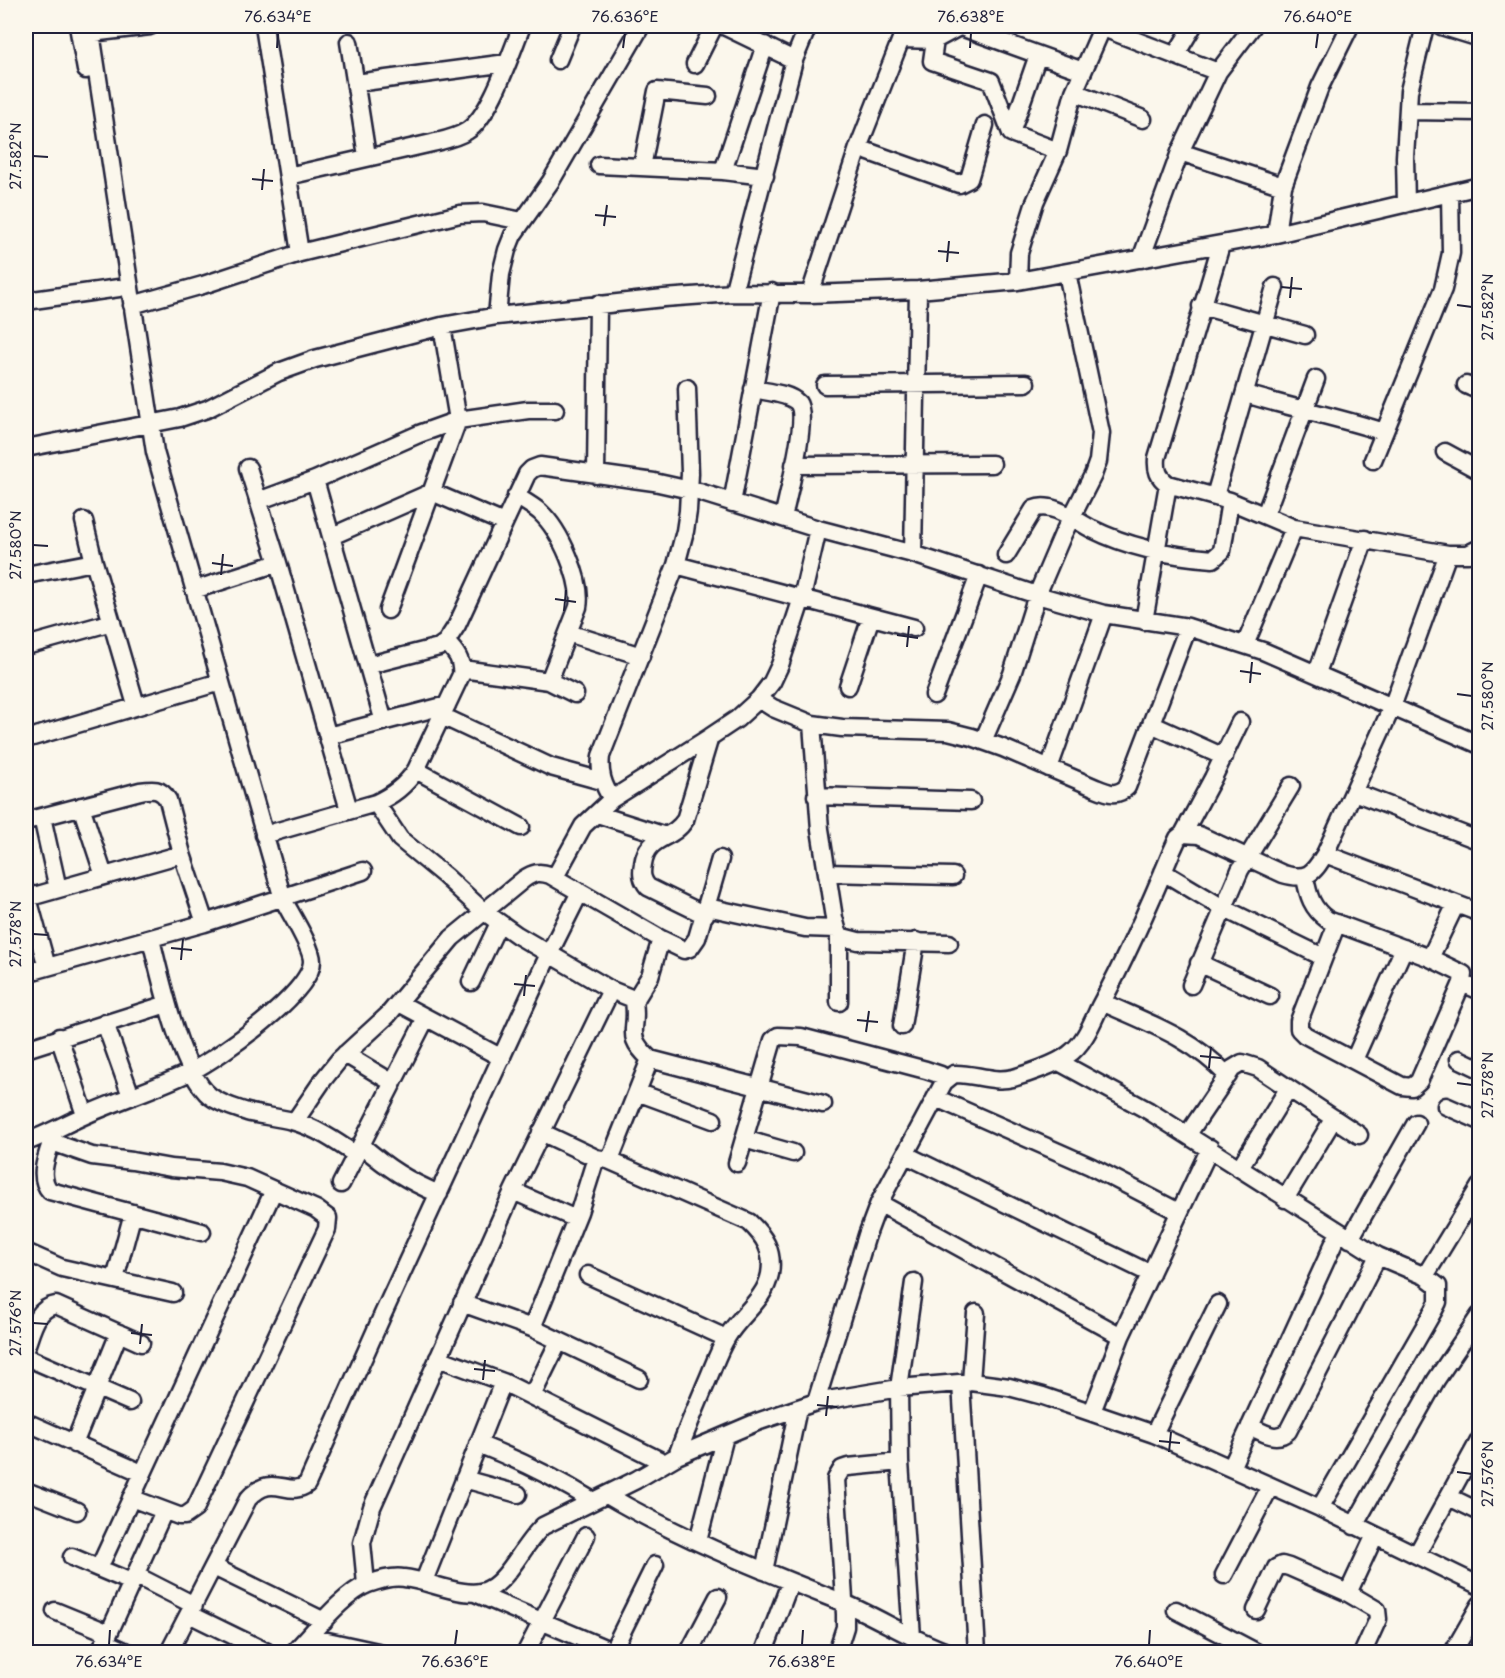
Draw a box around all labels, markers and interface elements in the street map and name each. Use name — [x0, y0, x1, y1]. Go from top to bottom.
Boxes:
text: 76.634°E — [244, 4, 312, 27]
text: 76.636°E — [591, 4, 659, 27]
text: 76.638°E — [937, 4, 1005, 27]
text: 76.640°E — [1284, 4, 1352, 27]
text: 27.582°N — [3, 122, 26, 190]
text: 27.582°N — [1475, 273, 1498, 341]
text: 27.580°N — [3, 510, 26, 580]
text: 27.580°N — [1475, 661, 1498, 731]
text: 27.578°N — [3, 901, 26, 967]
text: 27.578°N — [1475, 1052, 1498, 1118]
text: 27.576°N — [3, 1290, 26, 1356]
text: 27.576°N — [1475, 1441, 1498, 1507]
text: 76.634°E — [75, 1649, 143, 1672]
text: 76.636°E — [421, 1649, 489, 1672]
text: 76.638°E — [768, 1649, 836, 1672]
text: 76.640°E — [1115, 1649, 1183, 1672]

